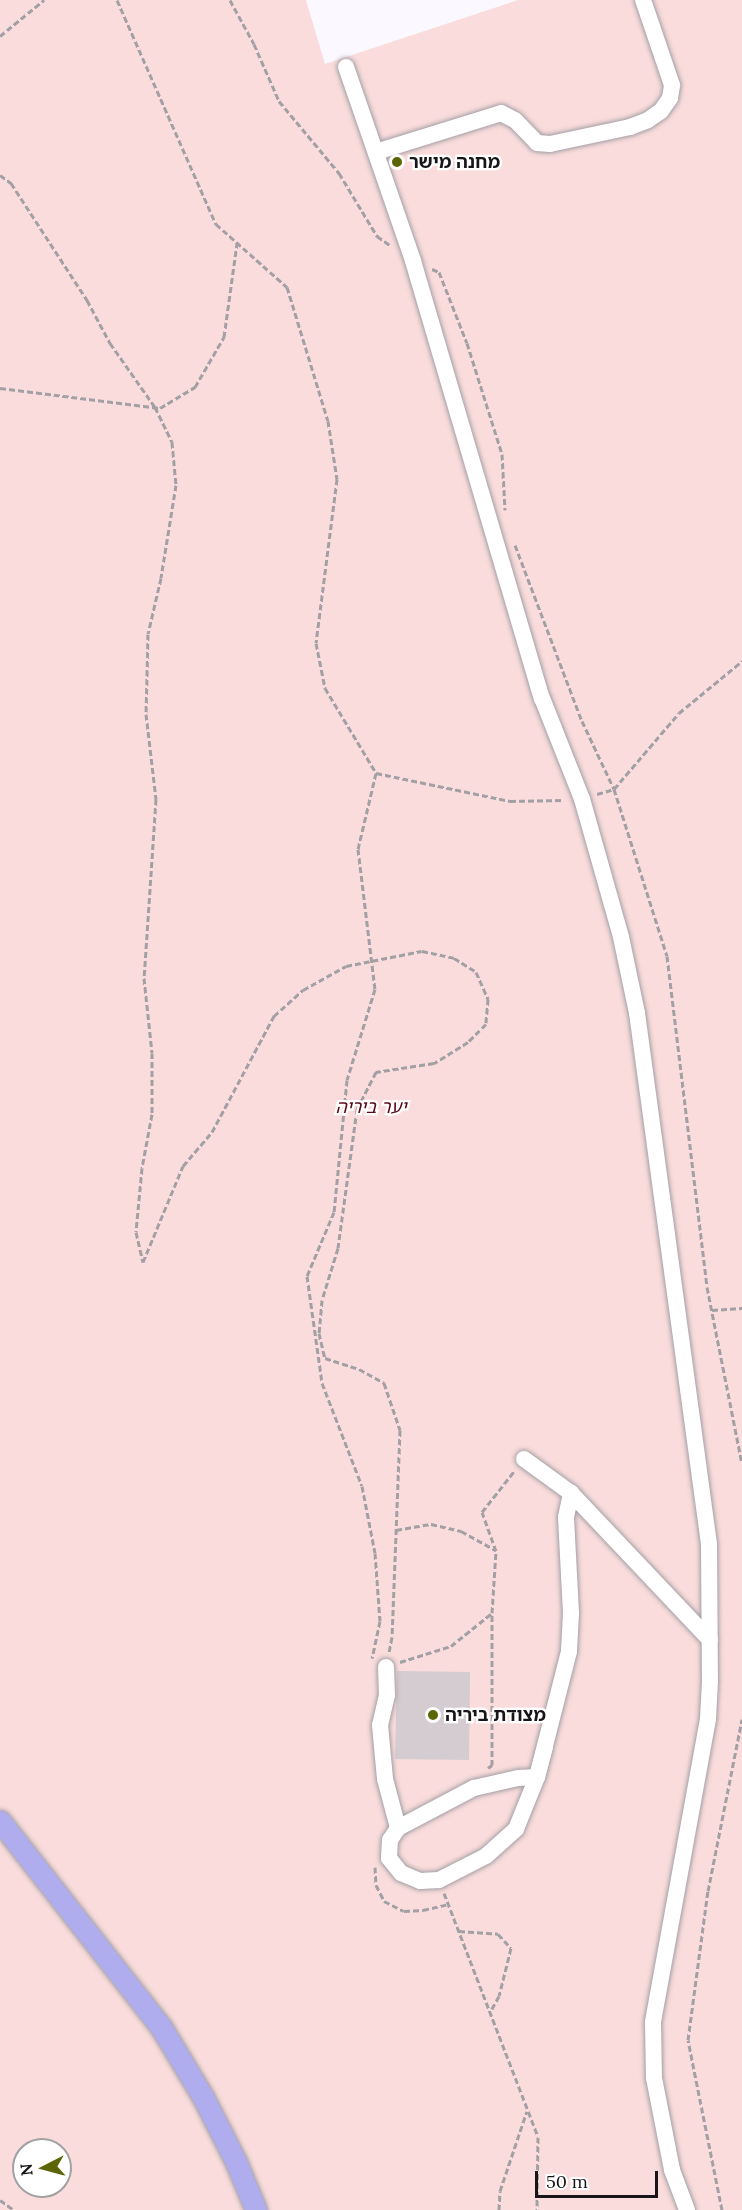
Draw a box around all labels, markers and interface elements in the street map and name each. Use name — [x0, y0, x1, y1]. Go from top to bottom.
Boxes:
place label: מחנה מישר — [409, 151, 500, 173]
marker: מחנה מישר — [390, 155, 404, 169]
park label: יער ביריה — [335, 1096, 407, 1118]
place label: מצודת ביריה — [445, 1704, 546, 1726]
marker: מצודת ביריה — [426, 1708, 440, 1722]
north arrow — [12, 2138, 72, 2198]
scale bar — [538, 2159, 661, 2197]
text: N — [15, 2162, 37, 2177]
text: 50 m — [546, 2170, 588, 2193]

